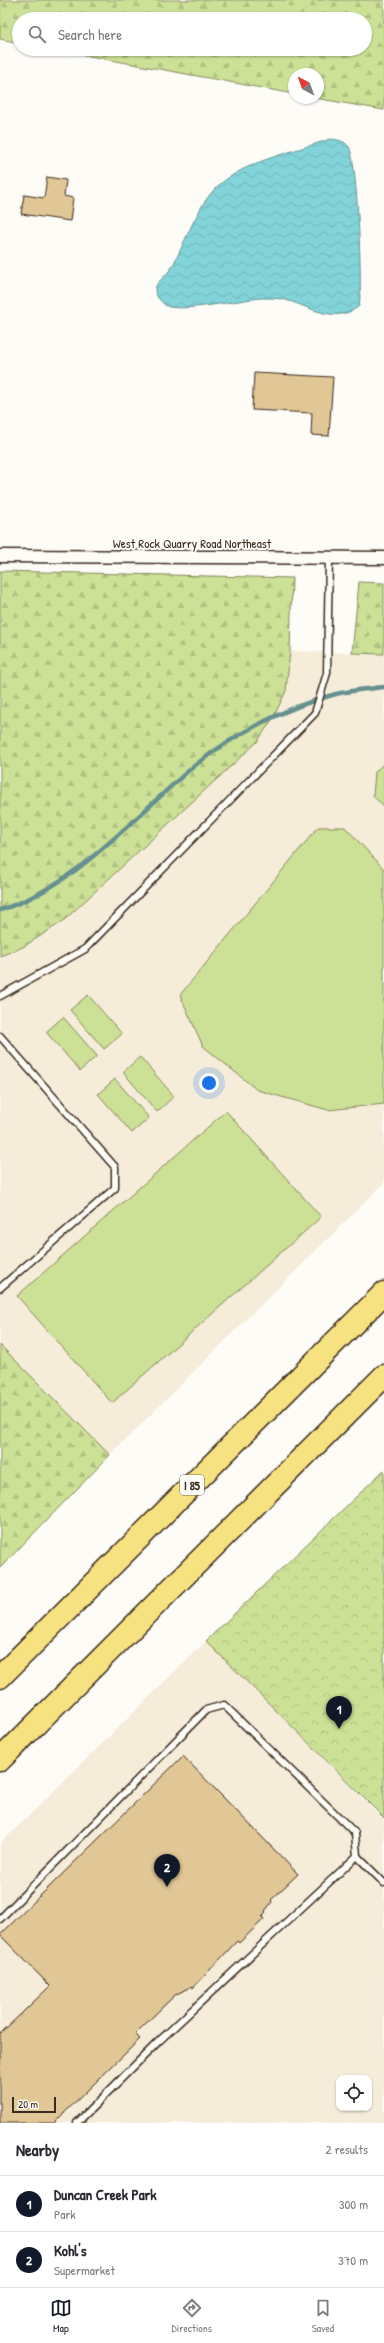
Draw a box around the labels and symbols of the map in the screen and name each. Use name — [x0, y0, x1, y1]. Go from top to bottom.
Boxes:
north arrow — [288, 68, 324, 104]
street label: West Rock Quarry Road Northeast — [113, 534, 272, 552]
your location — [199, 1073, 219, 1093]
road number: I 85 — [180, 1475, 204, 1495]
pin: 1 — [326, 1696, 352, 1729]
pin: 2 — [154, 1854, 180, 1887]
scale bar — [12, 2095, 56, 2114]

